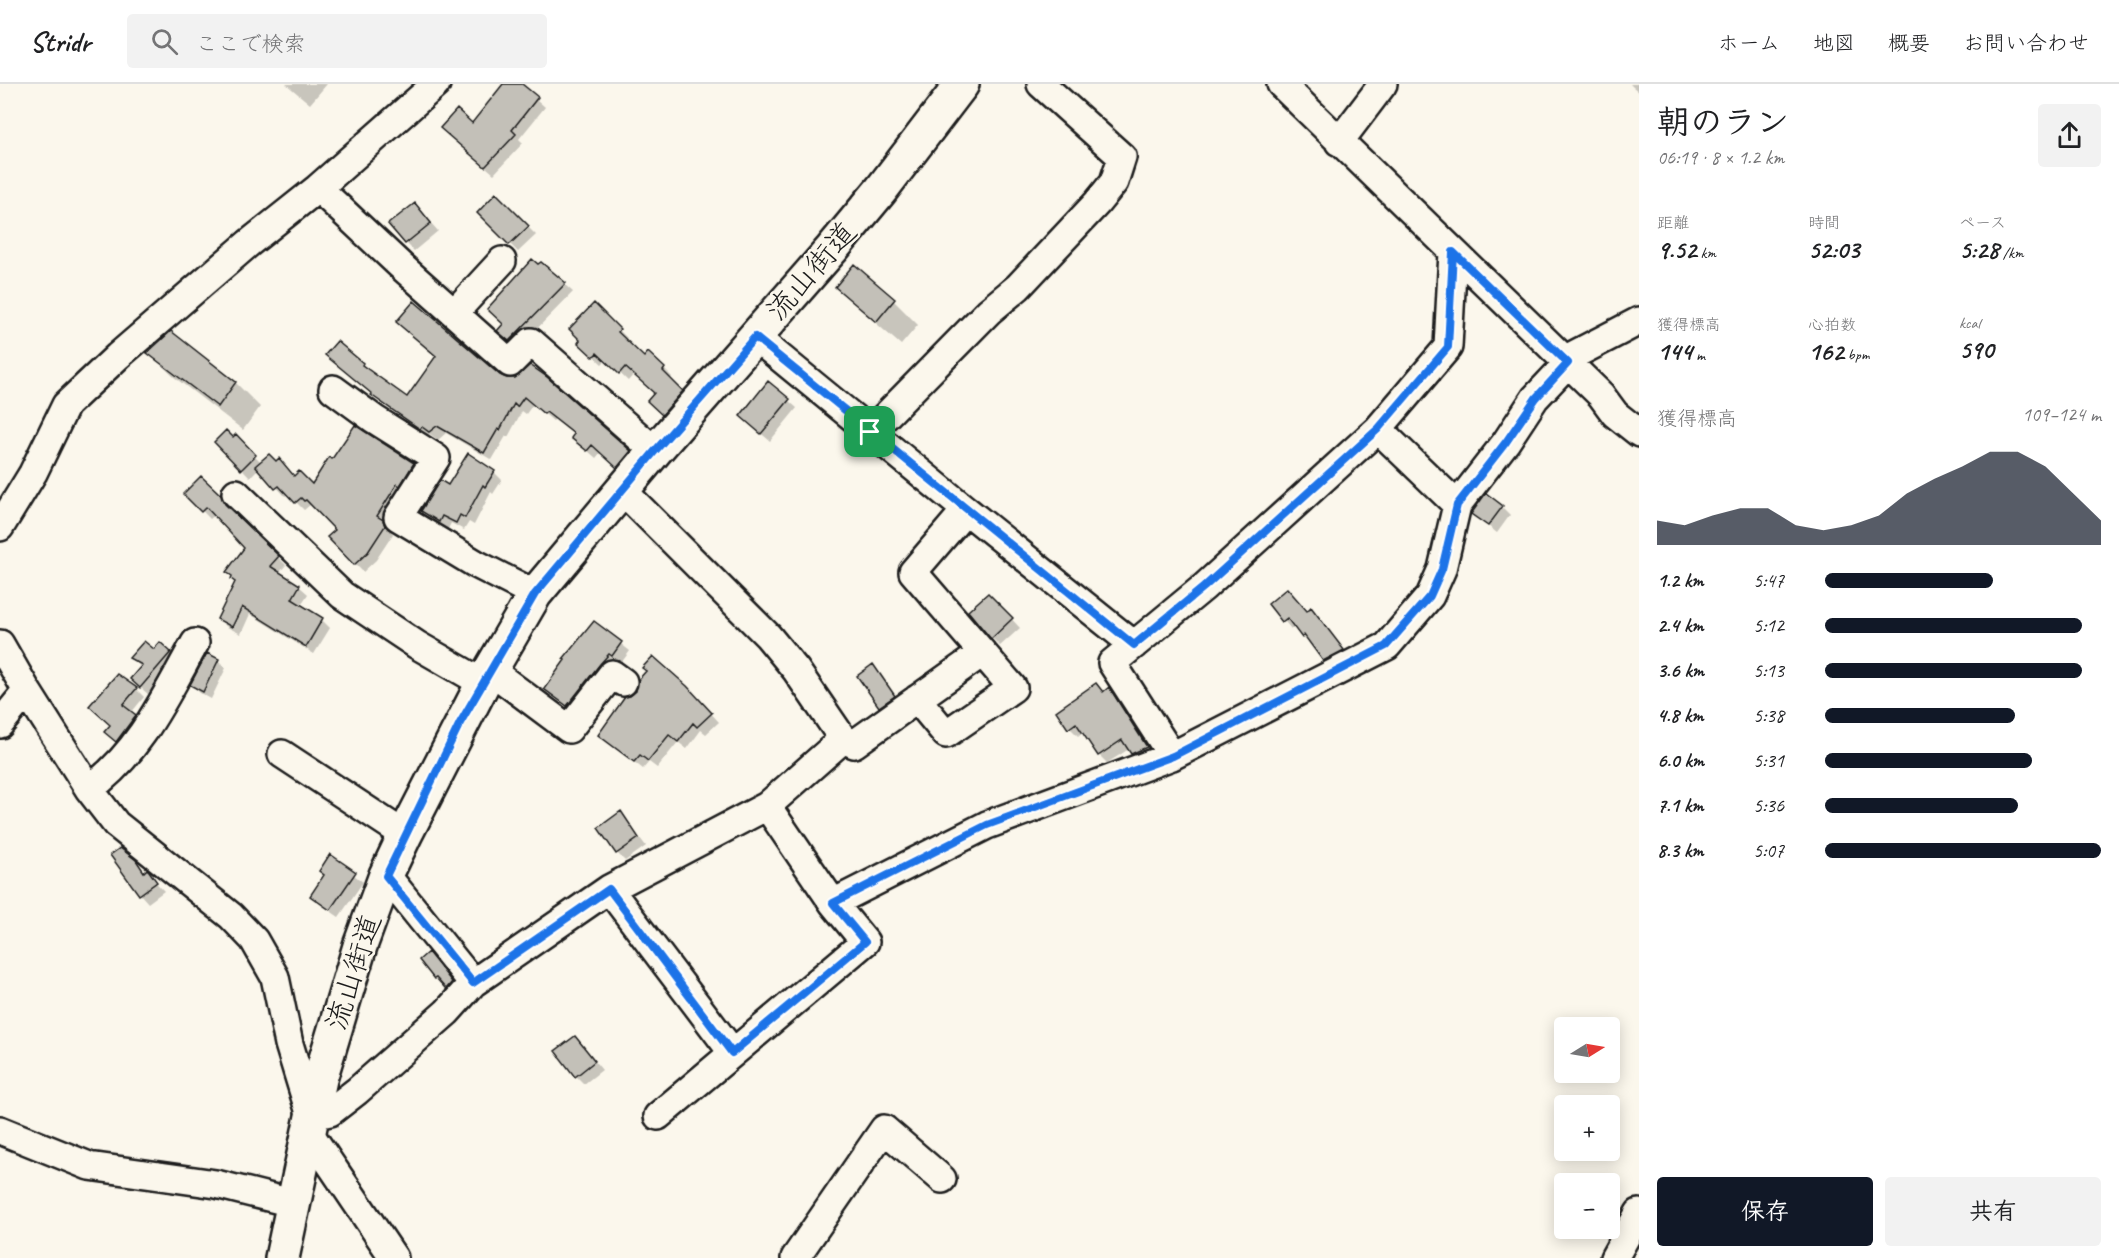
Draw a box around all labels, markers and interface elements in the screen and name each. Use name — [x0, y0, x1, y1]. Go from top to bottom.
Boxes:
search box — [127, 14, 547, 68]
text: Stridr — [30, 24, 91, 59]
icon: search — [148, 25, 181, 58]
text: ここで検索 — [196, 30, 306, 58]
text: ホーム — [1718, 30, 1780, 56]
text: 地図 — [1813, 30, 1855, 56]
text: 概要 — [1888, 30, 1930, 56]
text: お問い合わせ — [1963, 30, 2089, 56]
text: 朝のラン — [1657, 101, 1789, 143]
button: share — [2038, 104, 2101, 167]
text: 06:19 · 8 × 1.2 km — [1657, 145, 1784, 170]
street label: 流山街道 — [757, 213, 865, 329]
text: 距離 — [1657, 213, 1689, 233]
text: 時間 — [1808, 213, 1840, 233]
text: ペース — [1959, 213, 2006, 233]
text: 9.52 — [1657, 233, 1697, 266]
text: 52:03 — [1808, 233, 1860, 266]
text: 5:28 — [1959, 233, 1999, 266]
text: km — [1697, 243, 1716, 263]
text: /km — [1999, 243, 2024, 263]
text: kcal — [1959, 313, 1980, 333]
text: 獲得標高 — [1657, 315, 1721, 335]
text: 心拍数 — [1808, 315, 1856, 335]
text: 590 — [1959, 333, 1993, 366]
text: 144 — [1657, 335, 1692, 368]
text: 162 — [1808, 335, 1844, 368]
text: m — [1692, 345, 1705, 365]
text: bpm — [1844, 345, 1870, 365]
text: 109–124 m — [2022, 402, 2101, 427]
pin — [844, 406, 895, 457]
text: 獲得標高 — [1657, 406, 1737, 431]
icon: arrive — [853, 415, 886, 448]
text: 1.2 km — [1657, 568, 1704, 593]
text: 5:47 — [1753, 568, 1784, 593]
text: 2.4 km — [1657, 613, 1704, 638]
text: 5:12 — [1753, 613, 1784, 638]
text: 3.6 km — [1657, 658, 1704, 683]
text: 5:13 — [1753, 658, 1784, 683]
text: 4.8 km — [1657, 703, 1704, 728]
text: 5:38 — [1753, 703, 1784, 728]
text: 6.0 km — [1657, 748, 1704, 773]
text: 5:31 — [1753, 748, 1784, 773]
text: 7.1 km — [1657, 793, 1703, 818]
text: 5:36 — [1753, 793, 1784, 818]
text: 8.3 km — [1657, 838, 1704, 863]
text: 5:07 — [1753, 838, 1784, 863]
street label: 流山街道 — [316, 909, 390, 1035]
north arrow — [1554, 1017, 1620, 1083]
map controls — [1554, 1017, 1620, 1239]
button: + — [1554, 1095, 1620, 1161]
button: − — [1554, 1173, 1620, 1239]
button: 保存 — [1657, 1177, 1873, 1246]
button: 共有 — [1885, 1177, 2101, 1246]

